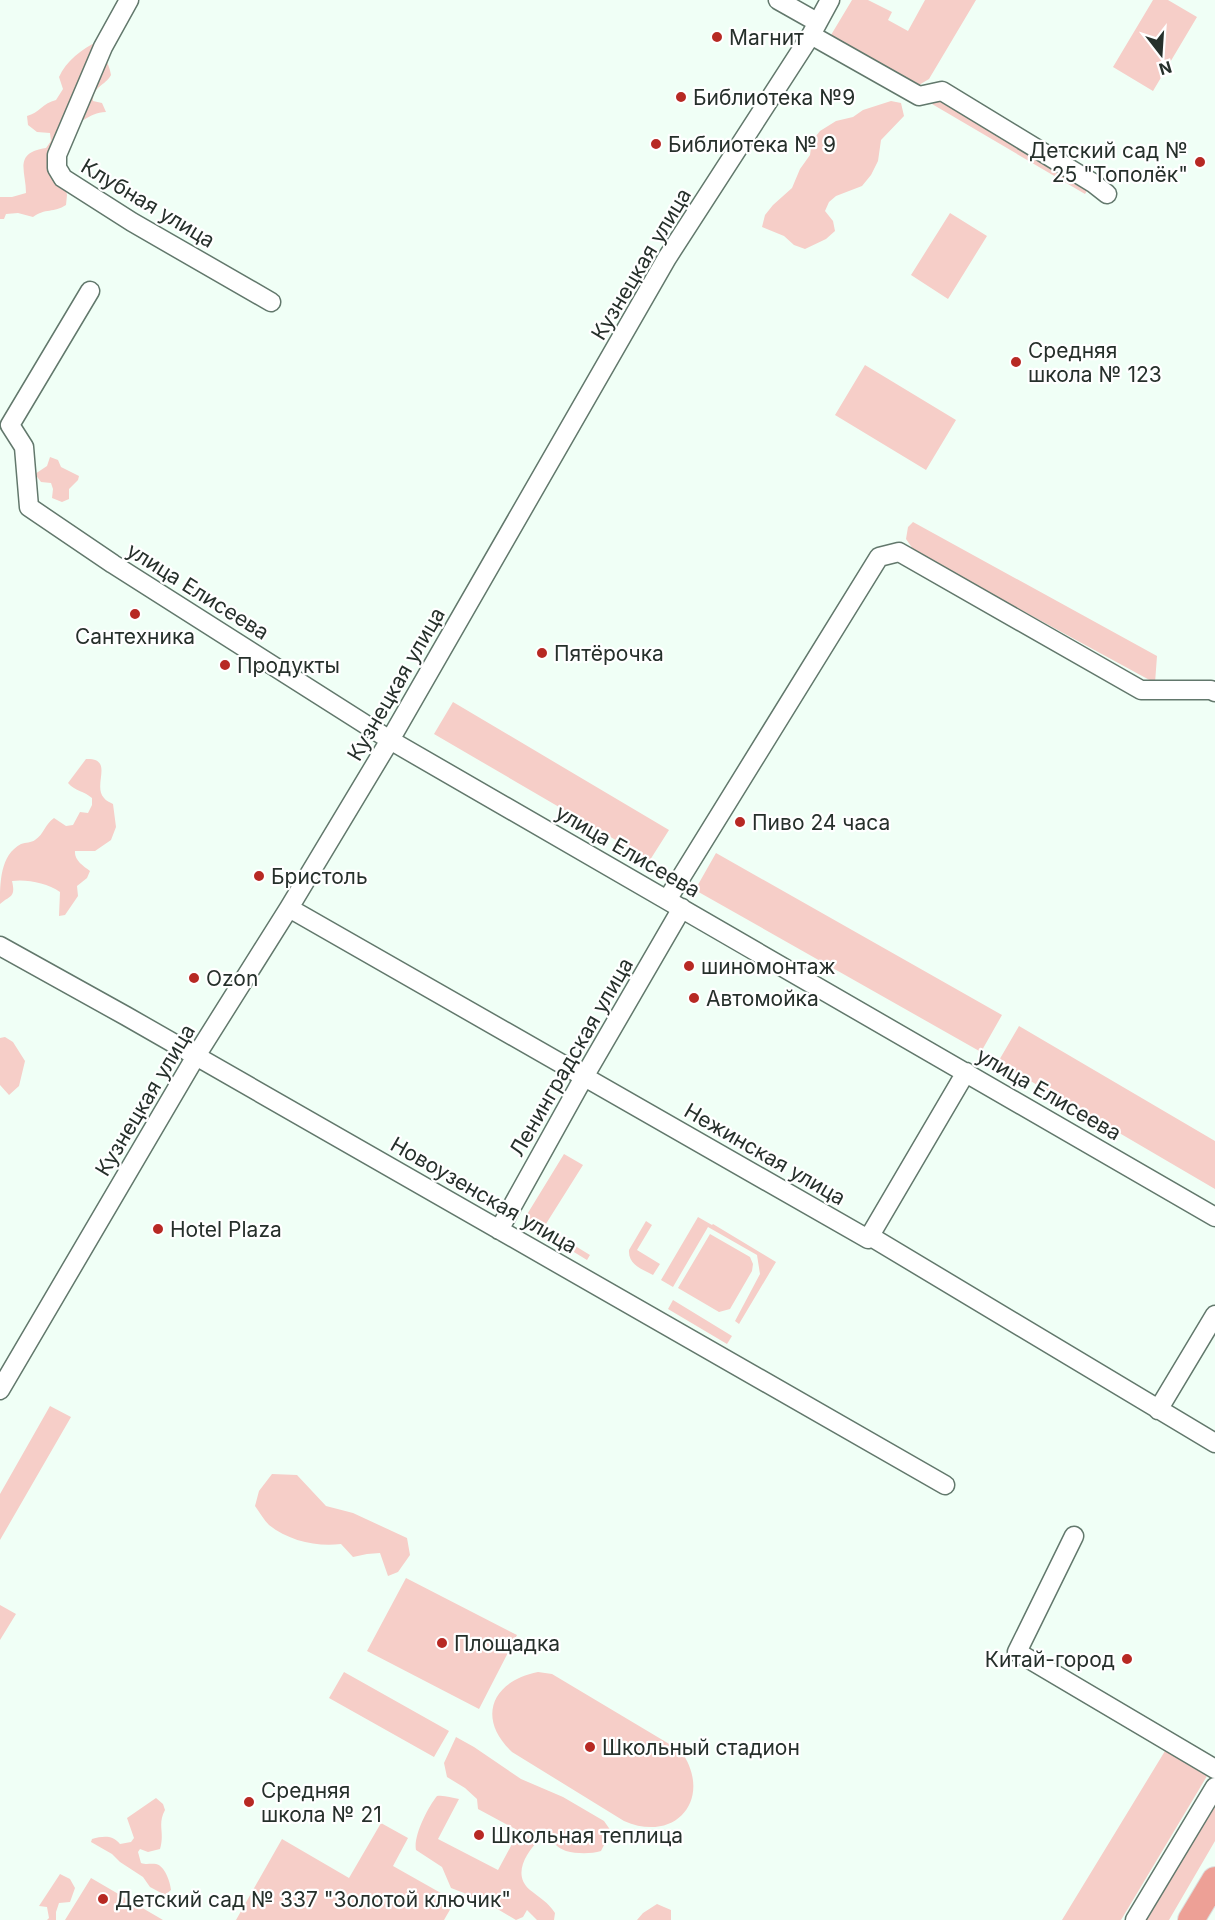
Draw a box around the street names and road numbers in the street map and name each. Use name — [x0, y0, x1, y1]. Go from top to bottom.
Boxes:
street label: Клубная улица — [77, 153, 219, 253]
street label: Кузнецкая улица — [586, 184, 696, 344]
street label: улица Елисеева — [122, 537, 274, 645]
street label: Кузнецкая улица — [342, 603, 450, 765]
street label: улица Елисеева — [551, 799, 705, 903]
street label: Ленинградская улица — [504, 953, 638, 1161]
street label: Кузнецкая улица — [90, 1020, 200, 1180]
street label: улица Елисеева — [972, 1042, 1126, 1146]
street label: Нежинская улица — [680, 1098, 850, 1210]
street label: Новоузенская улица — [386, 1131, 582, 1259]

